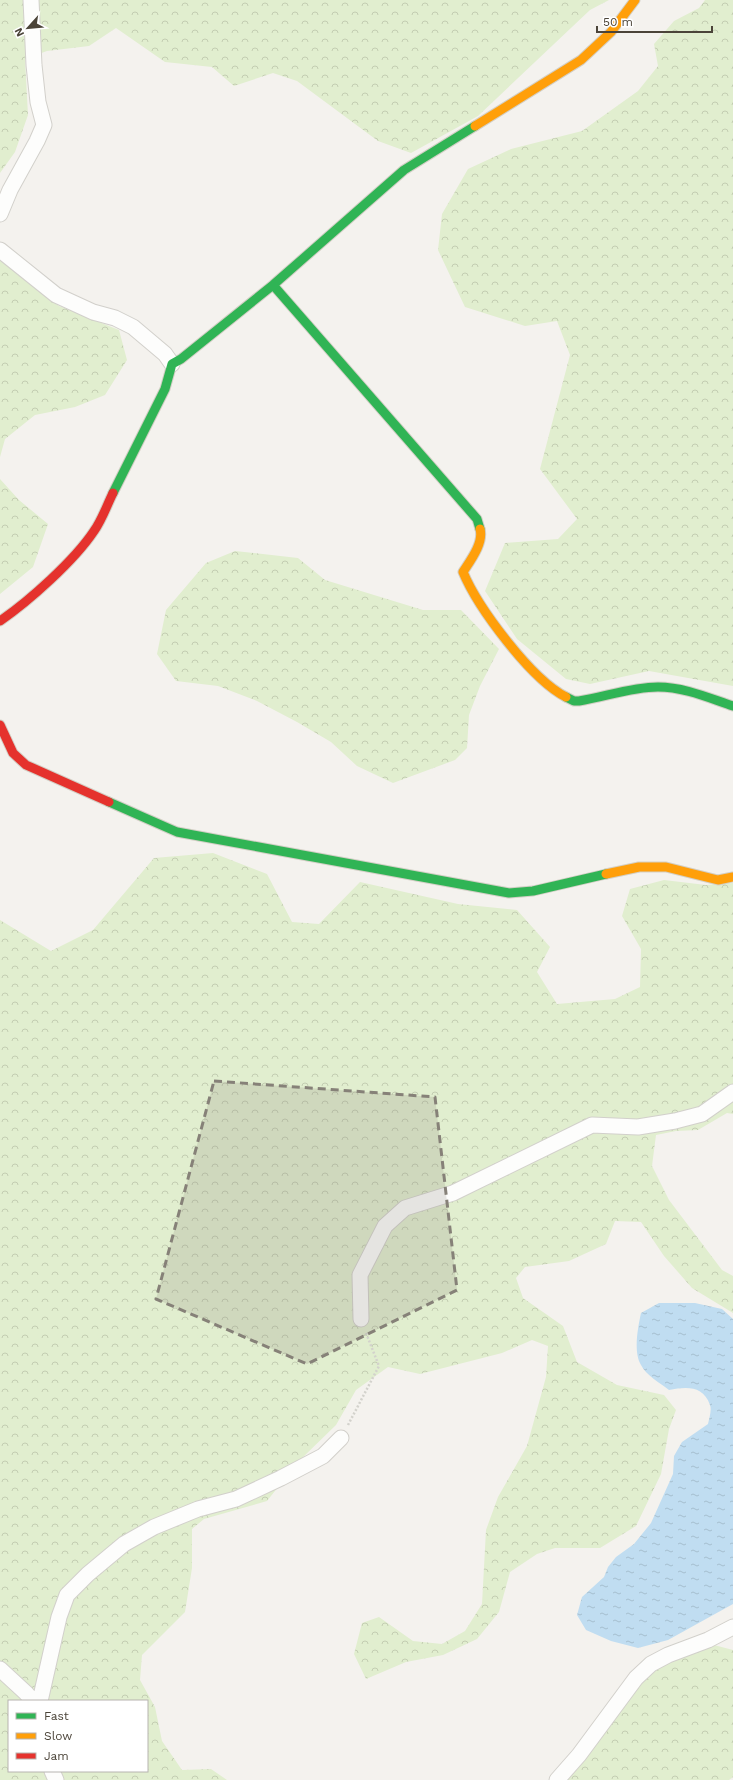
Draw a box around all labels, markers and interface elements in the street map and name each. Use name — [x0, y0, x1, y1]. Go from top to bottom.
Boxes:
north arrow — [8, 8, 48, 48]
scale bar — [597, 8, 712, 34]
text: 50 m — [603, 15, 633, 29]
text: N — [12, 26, 27, 39]
legend — [8, 1700, 148, 1772]
text: Fast — [44, 1709, 69, 1723]
text: Slow — [44, 1729, 72, 1743]
text: Jam — [44, 1749, 69, 1763]

